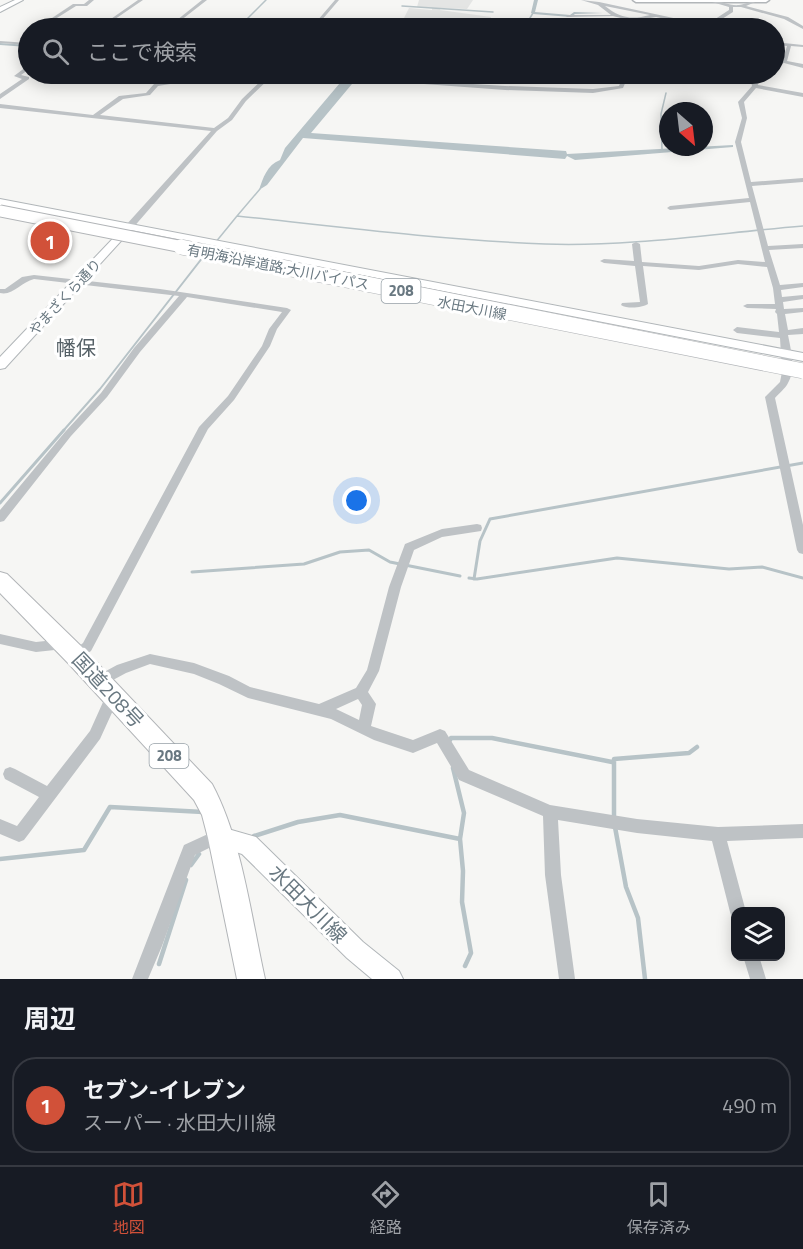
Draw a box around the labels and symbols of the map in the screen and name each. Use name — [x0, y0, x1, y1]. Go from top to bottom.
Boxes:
north arrow — [659, 102, 713, 156]
pin: 1 — [31, 218, 70, 264]
street label: 有明海沿岸道路;大川バイパス — [185, 239, 371, 294]
street label: やまざくら通り — [24, 254, 106, 340]
road number: 208 — [382, 279, 420, 303]
street label: 水田大川線 — [436, 291, 508, 324]
district label: 幡保 — [56, 332, 96, 363]
your location — [342, 486, 371, 515]
street label: 国道208号 — [65, 645, 152, 734]
road number: 208 — [150, 744, 188, 768]
street label: 水田大川線 — [262, 857, 355, 950]

